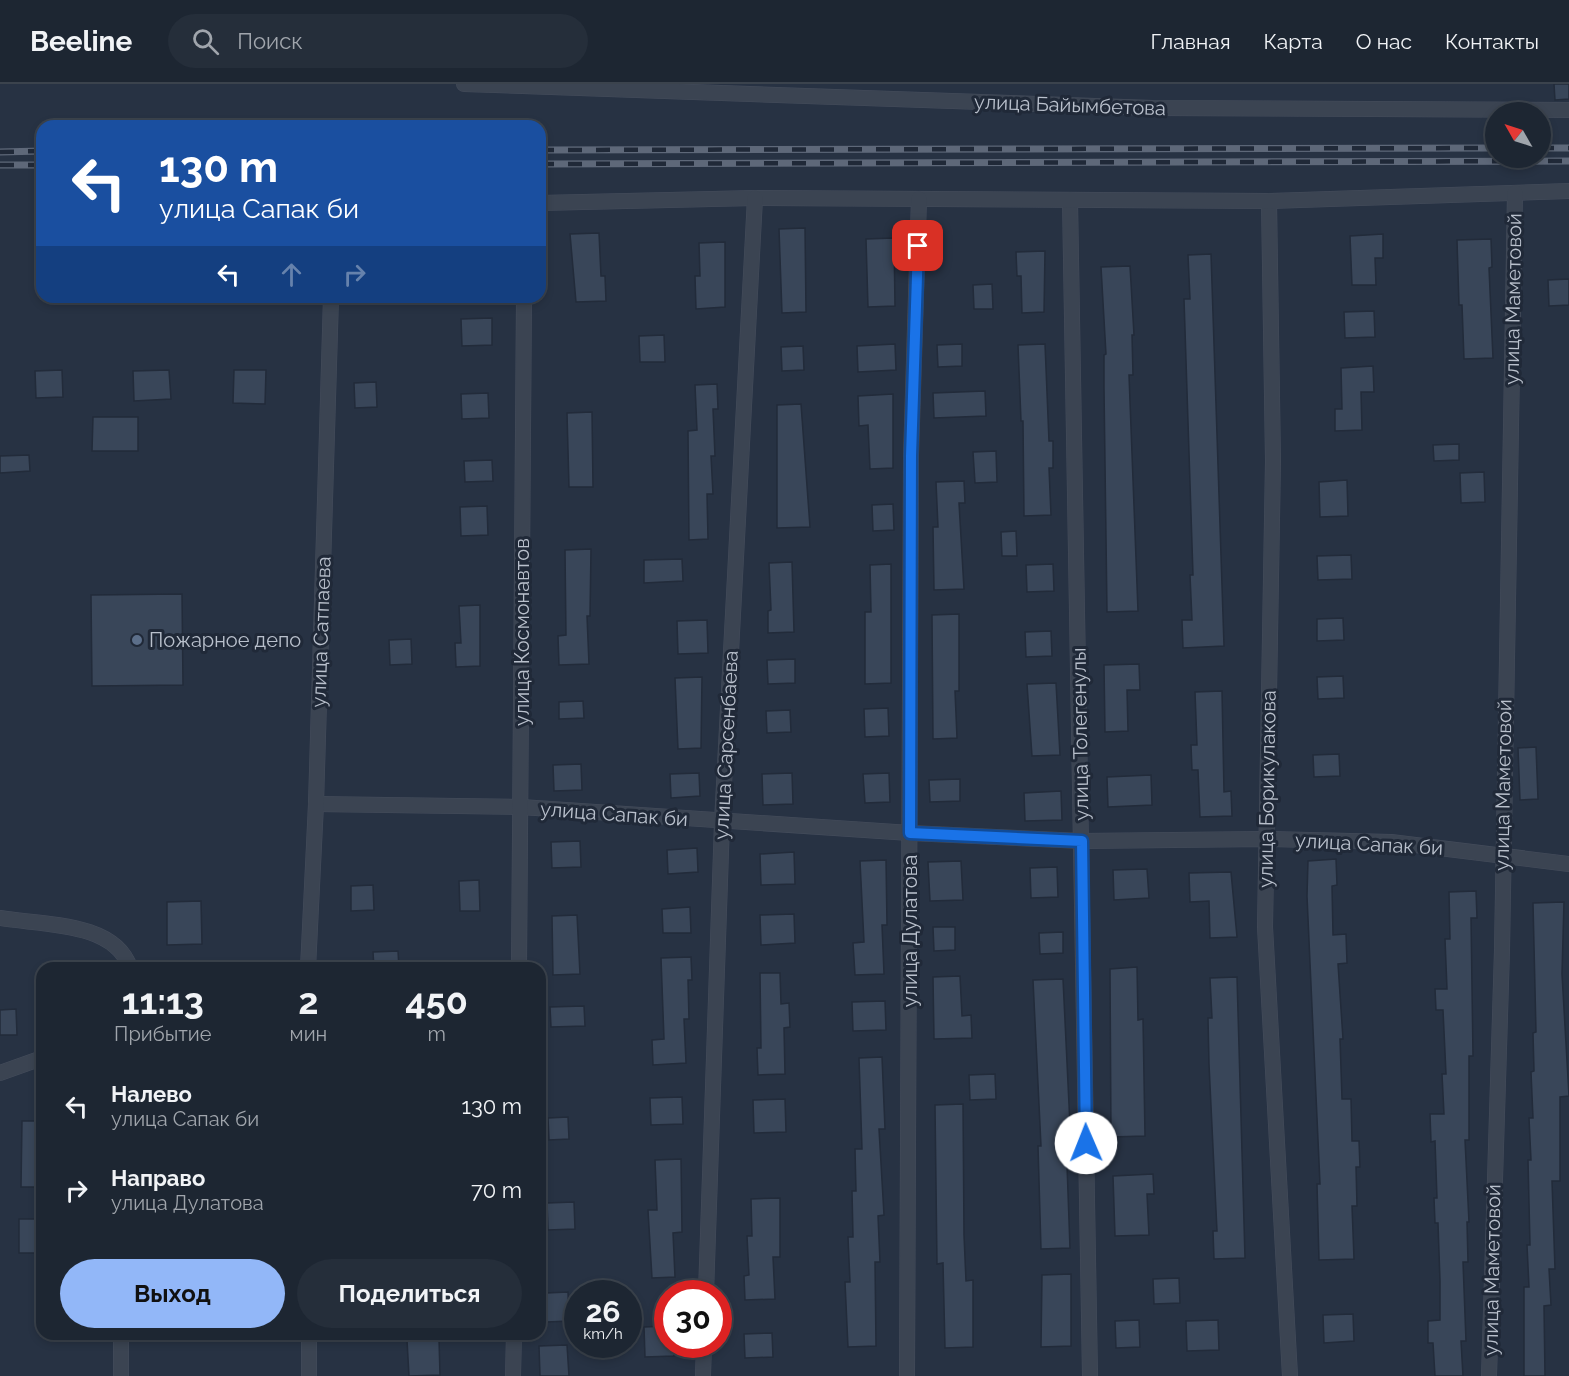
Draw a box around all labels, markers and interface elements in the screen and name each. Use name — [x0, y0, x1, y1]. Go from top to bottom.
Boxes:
search box — [168, 14, 588, 68]
text: Beeline — [30, 25, 132, 58]
icon: search — [189, 25, 222, 58]
text: Поиск — [237, 28, 303, 54]
text: Главная — [1151, 29, 1231, 54]
text: Карта — [1264, 29, 1323, 54]
text: О нас — [1356, 29, 1412, 54]
text: Контакты — [1445, 29, 1539, 54]
street label: улица Байымбетова — [974, 90, 1166, 120]
north arrow — [1485, 102, 1551, 168]
map controls — [1485, 102, 1551, 168]
text: 130 m — [159, 143, 278, 192]
icon: left — [60, 144, 138, 222]
text: улица Сапак би — [159, 193, 359, 224]
street label: улица Маметовой — [1500, 213, 1526, 385]
pin — [892, 220, 943, 271]
icon: arrive — [901, 229, 934, 262]
icon: left — [212, 258, 245, 291]
icon: ahead — [275, 258, 308, 291]
icon: right — [338, 258, 371, 291]
street label: улица Космонавтов — [510, 538, 534, 726]
street label: улица Сатпаева — [306, 556, 336, 708]
place label: Пожарное депо — [149, 628, 301, 652]
marker: Пожарное депо — [130, 633, 144, 647]
street label: улица Толегенулы — [1066, 647, 1094, 821]
street label: улица Сарсенбаева — [709, 650, 743, 840]
street label: улица Борикулакова — [1253, 690, 1281, 888]
street label: улица Маметовой — [1490, 699, 1516, 871]
street label: улица Сапак би — [539, 797, 689, 831]
street label: улица Сапак би — [1294, 828, 1444, 860]
street label: улица Дулатова — [898, 855, 922, 1007]
text: 11:13 — [122, 980, 204, 1022]
text: 2 — [298, 980, 319, 1022]
text: 450 — [405, 980, 468, 1022]
text: Прибытие — [114, 1022, 212, 1046]
text: мин — [290, 1022, 327, 1046]
text: m — [427, 1022, 446, 1046]
text: Налево — [111, 1081, 192, 1107]
icon: left — [60, 1090, 93, 1123]
text: 130 m — [462, 1093, 522, 1119]
text: улица Сапак би — [111, 1107, 259, 1131]
position arrow — [1054, 1111, 1118, 1175]
text: Направо — [111, 1165, 205, 1191]
icon: right — [60, 1174, 93, 1207]
text: 70 m — [471, 1177, 522, 1203]
street label: улица Маметовой — [1479, 1184, 1505, 1356]
text: улица Дулатова — [111, 1191, 264, 1215]
button: Выход — [60, 1259, 285, 1328]
button: Поделиться — [297, 1259, 522, 1328]
speed limit sign: 30 — [654, 1280, 732, 1358]
text: 26 — [585, 1294, 621, 1329]
text: km/h — [583, 1325, 623, 1343]

